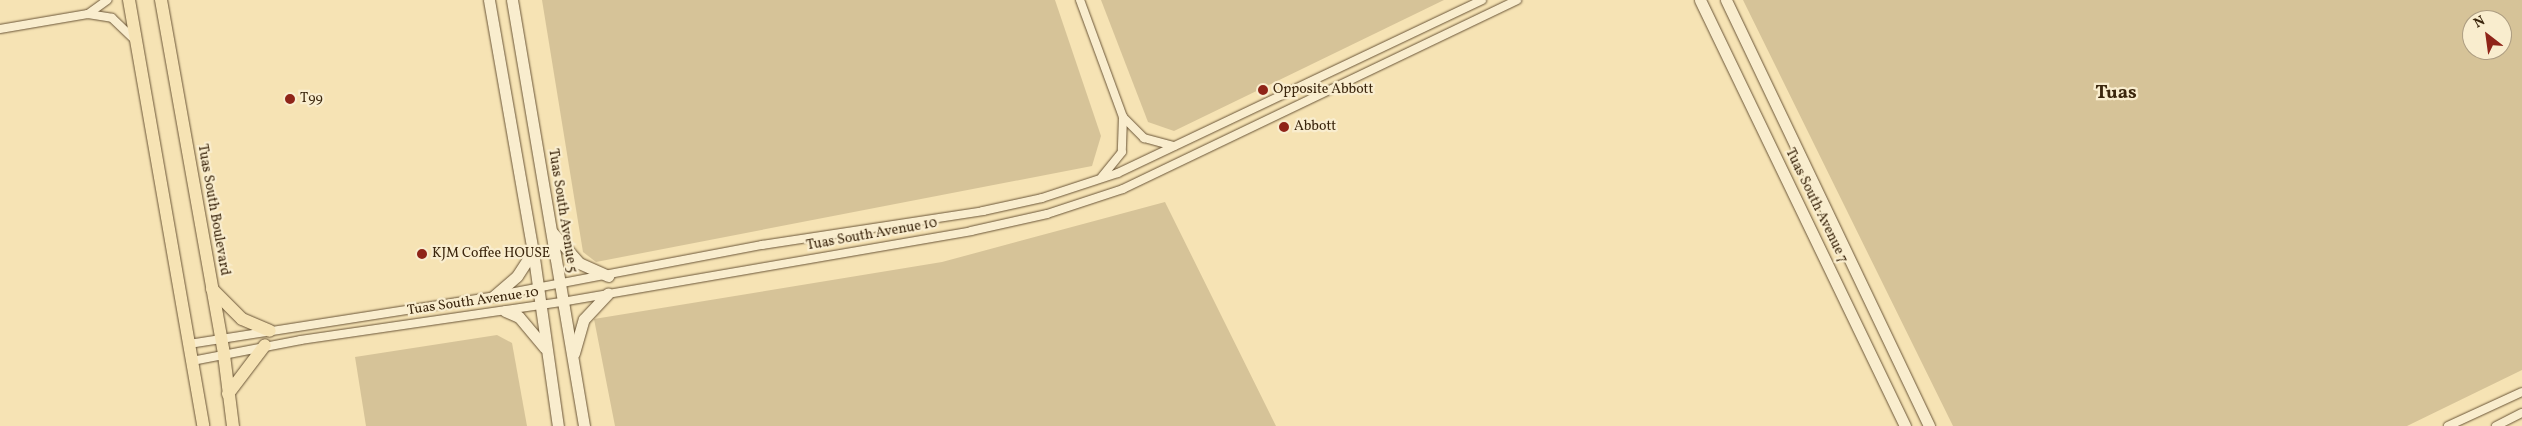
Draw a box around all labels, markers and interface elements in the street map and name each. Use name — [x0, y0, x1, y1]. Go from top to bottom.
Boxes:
north arrow — [2462, 10, 2512, 60]
text: N — [2471, 12, 2489, 33]
place label: Opposite Abbott — [1273, 82, 1373, 98]
district label: Tuas — [2095, 83, 2137, 105]
marker: Opposite Abbott — [1257, 84, 1269, 96]
place label: T99 — [300, 91, 323, 107]
marker: T99 — [284, 93, 296, 105]
place label: Abbott — [1294, 119, 1336, 135]
marker: Abbott — [1278, 121, 1290, 133]
street label: Tuas South Boulevard — [193, 143, 233, 277]
street label: Tuas South Avenue 7 — [1781, 146, 1851, 266]
street label: Tuas South Avenue 5 — [544, 148, 580, 274]
street label: Tuas South Avenue 10 — [805, 215, 939, 255]
place label: KJM Coffee HOUSE — [432, 246, 550, 262]
marker: KJM Coffee HOUSE — [416, 248, 428, 260]
street label: Tuas South Avenue 10 — [406, 284, 540, 320]

